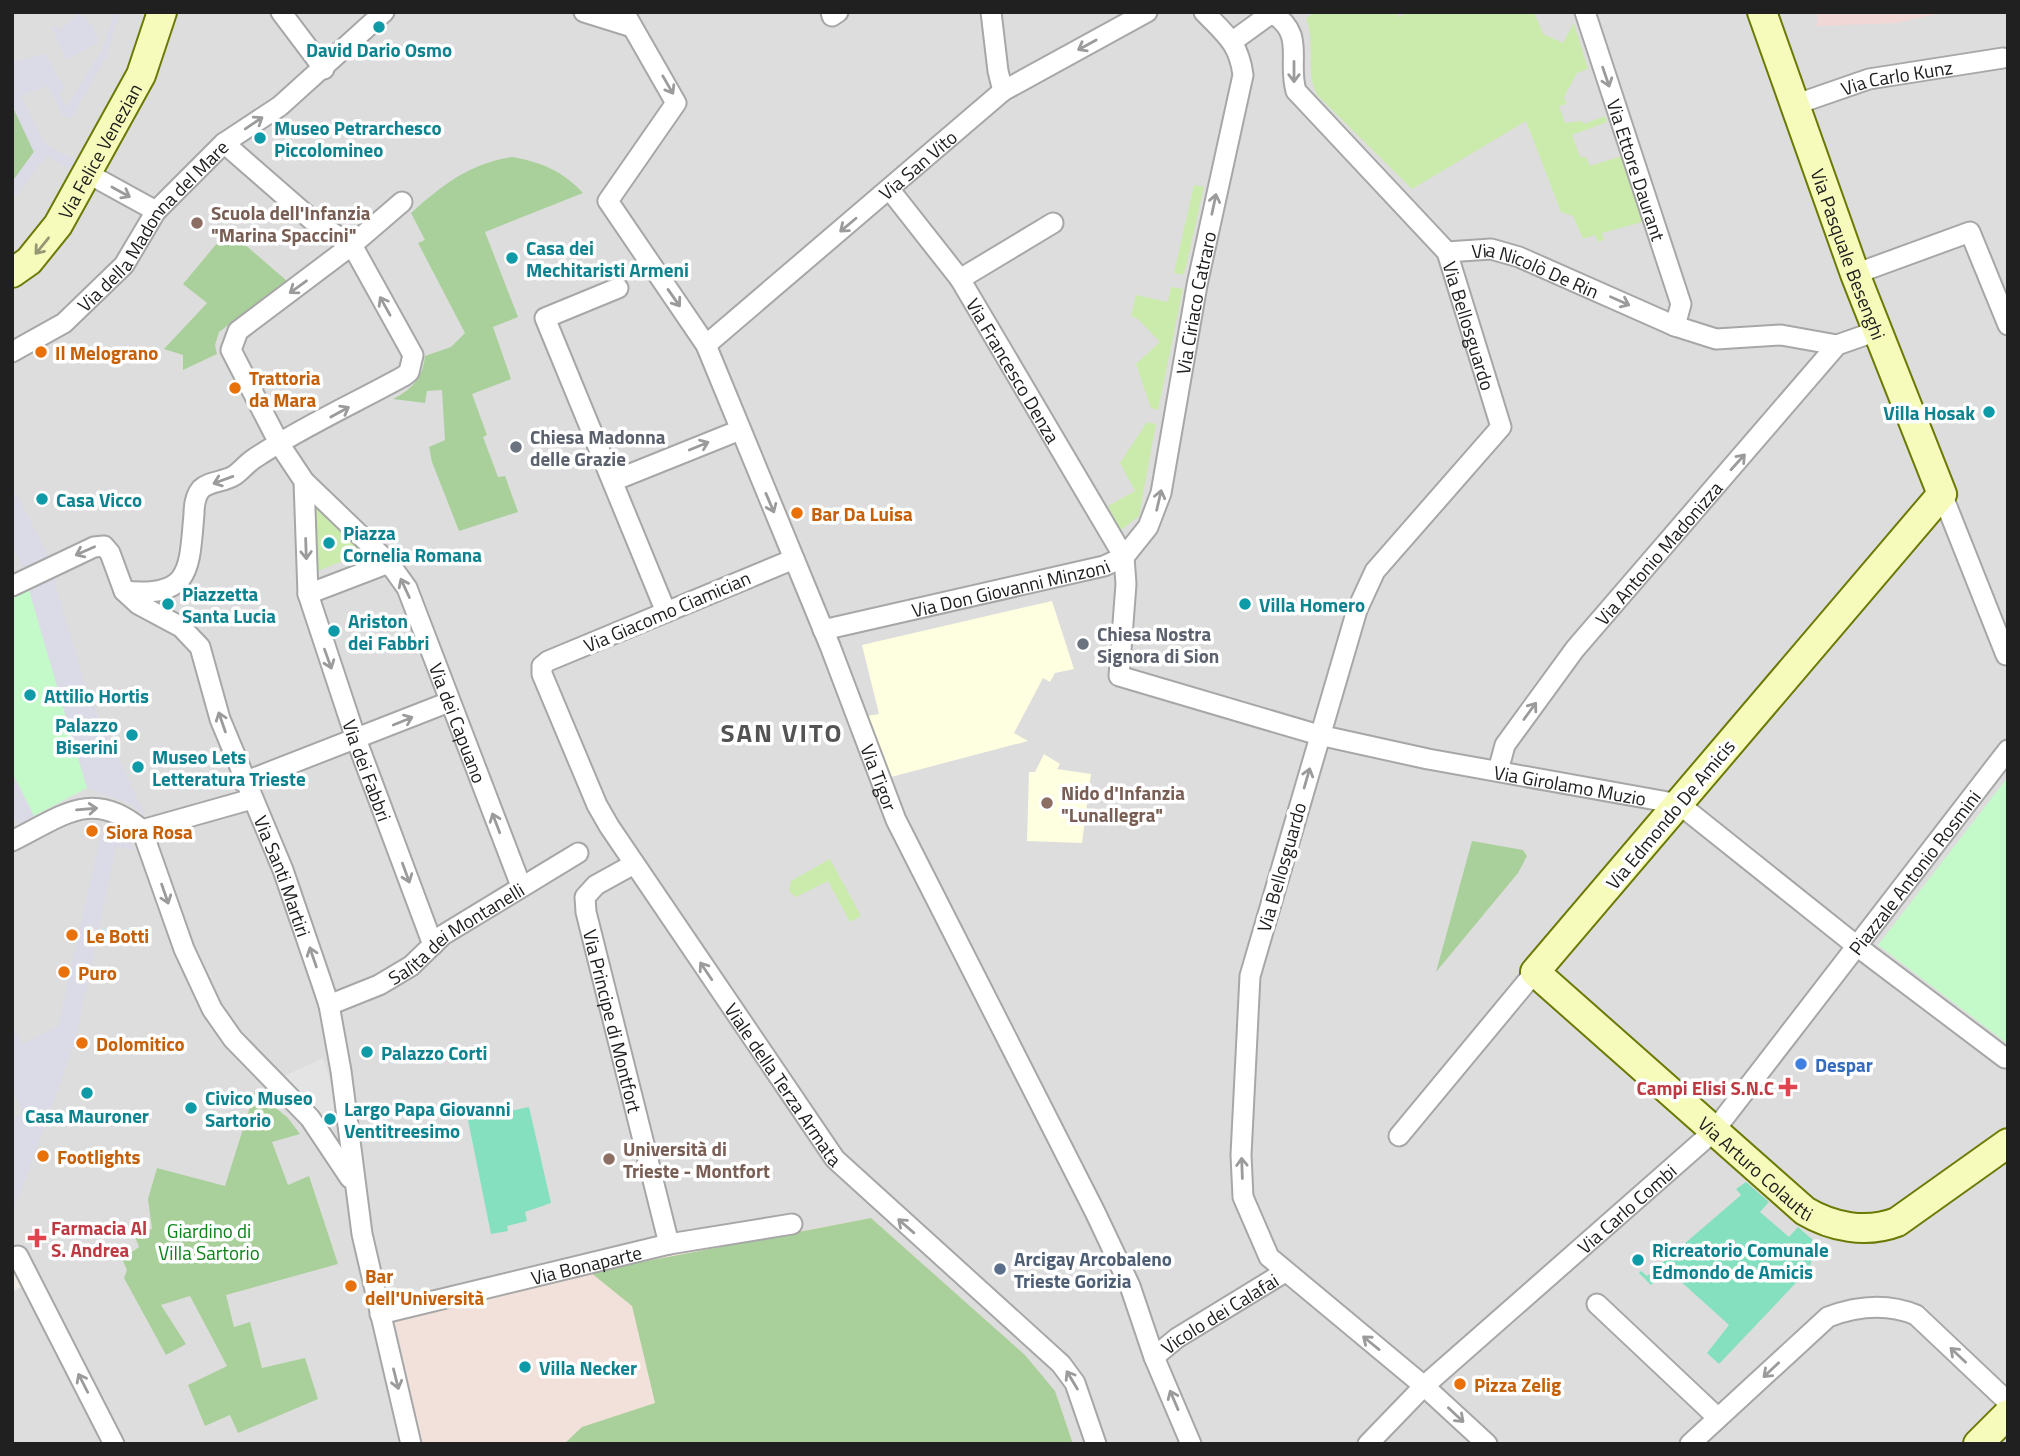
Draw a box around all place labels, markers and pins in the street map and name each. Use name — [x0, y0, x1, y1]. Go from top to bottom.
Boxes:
marker: David Dario Osmo — [371, 19, 387, 35]
place label: David Dario Osmo — [306, 35, 452, 64]
place label: Museo Petrarchesco Piccolomineo — [274, 113, 442, 164]
marker: Museo Petrarchesco Piccolomineo — [252, 130, 268, 146]
place label: Scuola dell'Infanzia "Marina Spaccini" — [211, 198, 371, 249]
marker: Scuola dell'Infanzia "Marina Spaccini" — [189, 215, 205, 231]
place label: Casa dei Mechitaristi Armeni — [526, 233, 689, 284]
marker: Casa dei Mechitaristi Armeni — [504, 250, 520, 266]
place label: Il Melograno — [55, 338, 158, 367]
marker: Il Melograno — [33, 344, 49, 360]
place label: Trattoria da Mara — [249, 363, 321, 414]
marker: Trattoria da Mara — [227, 380, 243, 396]
place label: Villa Hosak — [1883, 398, 1975, 427]
marker: Villa Hosak — [1981, 404, 1997, 420]
place label: Chiesa Madonna delle Grazie — [530, 422, 666, 473]
marker: Chiesa Madonna delle Grazie — [508, 439, 524, 455]
place label: Casa Vicco — [56, 485, 142, 514]
marker: Casa Vicco — [34, 491, 50, 507]
place label: Bar Da Luisa — [811, 499, 913, 528]
marker: Bar Da Luisa — [789, 505, 805, 521]
place label: Piazza Cornelia Romana — [343, 518, 482, 569]
marker: Piazza Cornelia Romana — [321, 535, 337, 551]
place label: Piazzetta Santa Lucia — [182, 579, 276, 630]
place label: Villa Homero — [1259, 590, 1365, 619]
marker: Piazzetta Santa Lucia — [160, 596, 176, 612]
marker: Villa Homero — [1237, 596, 1253, 612]
place label: Ariston dei Fabbri — [348, 606, 429, 657]
place label: Chiesa Nostra Signora di Sion — [1097, 619, 1219, 670]
marker: Ariston dei Fabbri — [326, 623, 342, 639]
marker: Chiesa Nostra Signora di Sion — [1075, 636, 1091, 652]
place label: Attilio Hortis — [44, 681, 149, 710]
marker: Attilio Hortis — [22, 687, 38, 703]
place label: Palazzo Biserini — [55, 710, 118, 761]
marker: Palazzo Biserini — [124, 727, 140, 743]
place label: Museo Lets Letteratura Trieste — [152, 742, 306, 793]
marker: Museo Lets Letteratura Trieste — [130, 759, 146, 775]
place label: Nido d'Infanzia "Lunallegra" — [1061, 778, 1185, 829]
marker: Nido d'Infanzia "Lunallegra" — [1039, 795, 1055, 811]
place label: Siora Rosa — [106, 817, 193, 846]
marker: Siora Rosa — [84, 823, 100, 839]
place label: Le Botti — [86, 921, 149, 950]
marker: Le Botti — [64, 927, 80, 943]
place label: Puro — [78, 958, 117, 987]
marker: Puro — [56, 964, 72, 980]
place label: Dolomitico — [96, 1029, 185, 1058]
marker: Dolomitico — [74, 1035, 90, 1051]
place label: Palazzo Corti — [381, 1038, 487, 1067]
marker: Palazzo Corti — [359, 1044, 375, 1060]
place label: Despar — [1815, 1050, 1873, 1079]
marker: Despar — [1793, 1056, 1809, 1072]
place label: Campi Elisi S.N.C — [1636, 1073, 1774, 1102]
marker: Campi Elisi S.N.C — [1780, 1079, 1796, 1095]
place label: Civico Museo Sartorio — [205, 1083, 313, 1134]
marker: Casa Mauroner — [79, 1085, 95, 1101]
place label: Largo Papa Giovanni Ventitreesimo — [344, 1094, 511, 1145]
marker: Civico Museo Sartorio — [183, 1100, 199, 1116]
place label: Casa Mauroner — [25, 1101, 149, 1130]
marker: Largo Papa Giovanni Ventitreesimo — [322, 1111, 338, 1127]
place label: Università di Trieste - Montfort — [623, 1134, 770, 1185]
place label: Footlights — [57, 1142, 140, 1171]
marker: Footlights — [35, 1148, 51, 1164]
marker: Università di Trieste - Montfort — [601, 1151, 617, 1167]
place label: Farmacia Al S. Andrea — [51, 1213, 147, 1264]
marker: Farmacia Al S. Andrea — [29, 1230, 45, 1246]
place label: Ricreatorio Comunale Edmondo de Amicis — [1652, 1235, 1829, 1286]
place label: Arcigay Arcobaleno Trieste Gorizia — [1014, 1244, 1172, 1295]
marker: Ricreatorio Comunale Edmondo de Amicis — [1630, 1252, 1646, 1268]
place label: Bar dell'Università — [365, 1261, 485, 1312]
marker: Arcigay Arcobaleno Trieste Gorizia — [992, 1261, 1008, 1277]
marker: Bar dell'Università — [343, 1278, 359, 1294]
place label: Villa Necker — [539, 1353, 637, 1382]
marker: Villa Necker — [517, 1359, 533, 1375]
place label: Pizza Zelig — [1474, 1370, 1561, 1399]
marker: Pizza Zelig — [1452, 1376, 1468, 1392]

